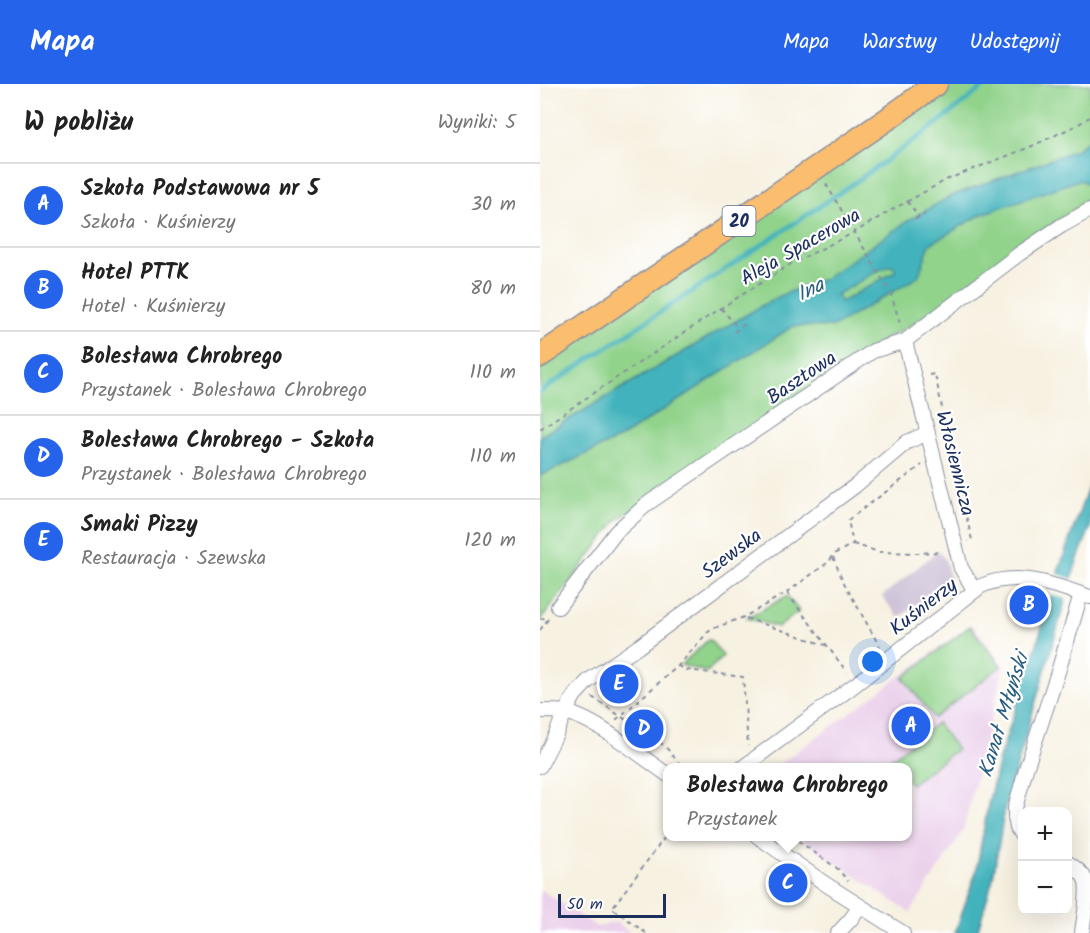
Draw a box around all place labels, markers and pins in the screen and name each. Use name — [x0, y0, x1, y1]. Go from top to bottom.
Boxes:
pin: B — [1010, 582, 1048, 628]
pin: E — [600, 662, 638, 706]
pin: A — [892, 704, 931, 748]
pin: D — [624, 706, 664, 752]
pin: C — [768, 860, 808, 906]

